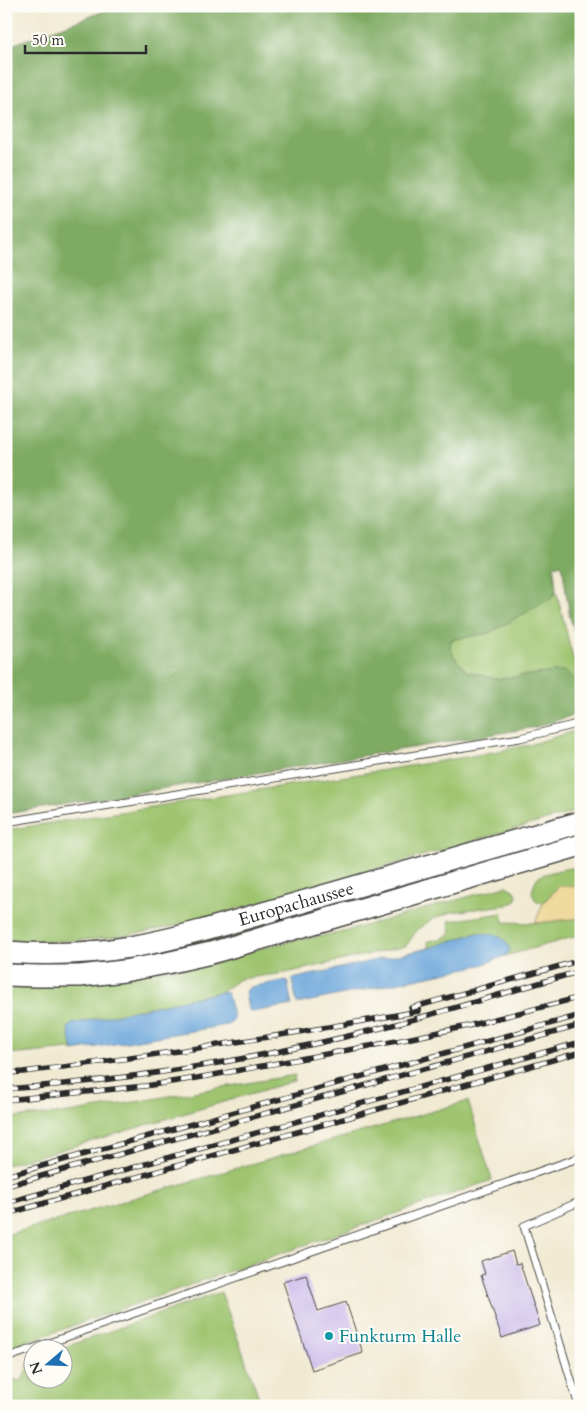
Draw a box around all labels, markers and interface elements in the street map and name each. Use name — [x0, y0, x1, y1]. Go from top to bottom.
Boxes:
scale bar — [25, 22, 146, 54]
text: 50 m — [32, 30, 64, 50]
street label: Europachaussee — [236, 876, 357, 933]
place label: Funkturm Halle — [339, 1324, 461, 1349]
marker: Funkturm Halle — [323, 1330, 335, 1342]
north arrow — [22, 1340, 72, 1390]
text: N — [25, 1359, 47, 1377]

